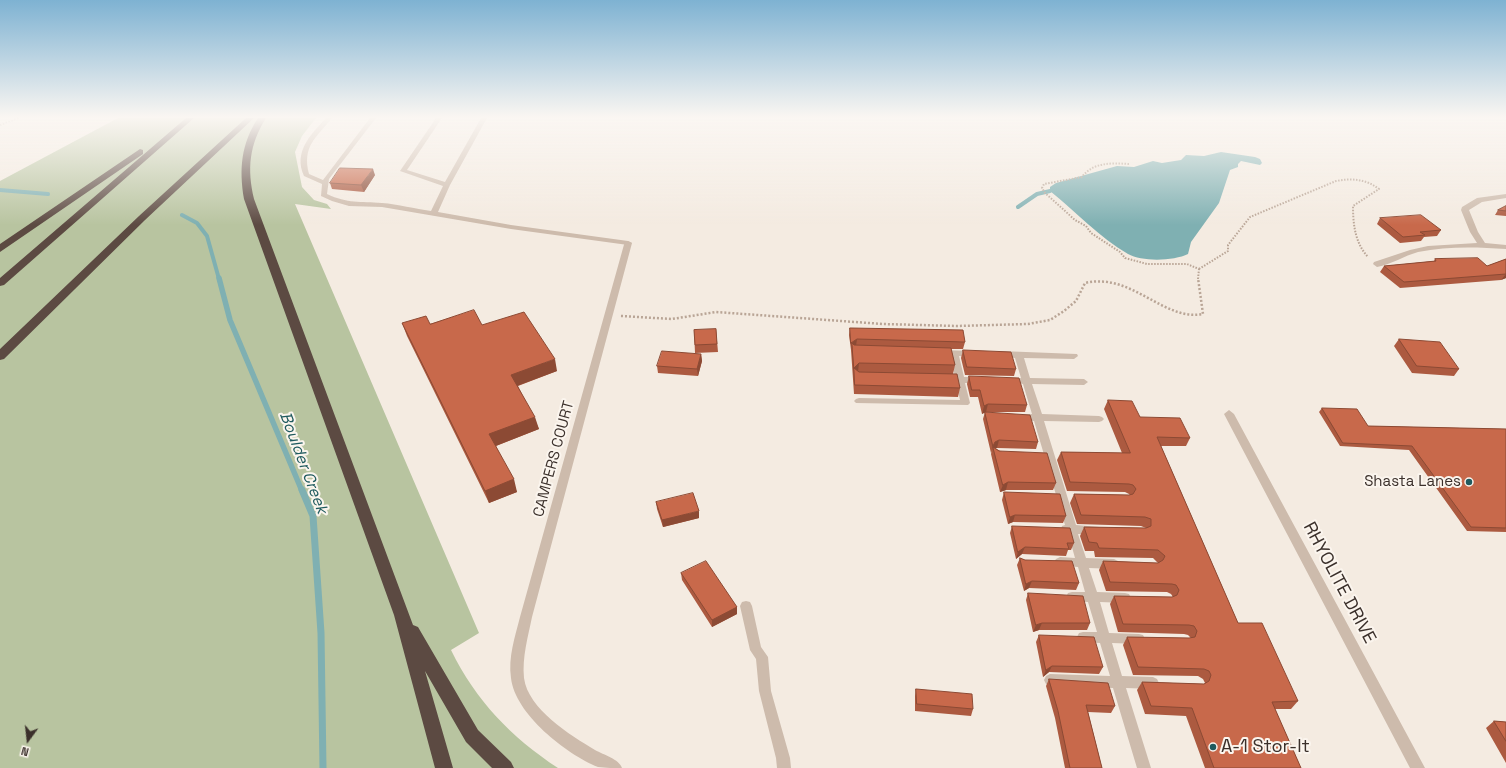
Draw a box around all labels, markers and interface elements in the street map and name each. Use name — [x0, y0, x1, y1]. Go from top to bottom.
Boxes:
street label: CAMPERS COURT — [530, 399, 578, 519]
water label: Boulder Creek — [275, 409, 331, 517]
place label: Shasta Lanes — [1364, 473, 1461, 491]
marker: Shasta Lanes — [1464, 477, 1474, 487]
street label: RHYOLITE DRIVE — [1298, 519, 1380, 647]
north arrow — [8, 720, 48, 760]
place label: A-1 Stor-It — [1221, 736, 1310, 758]
marker: A-1 Stor-It — [1208, 742, 1218, 752]
text: N — [20, 744, 30, 759]

